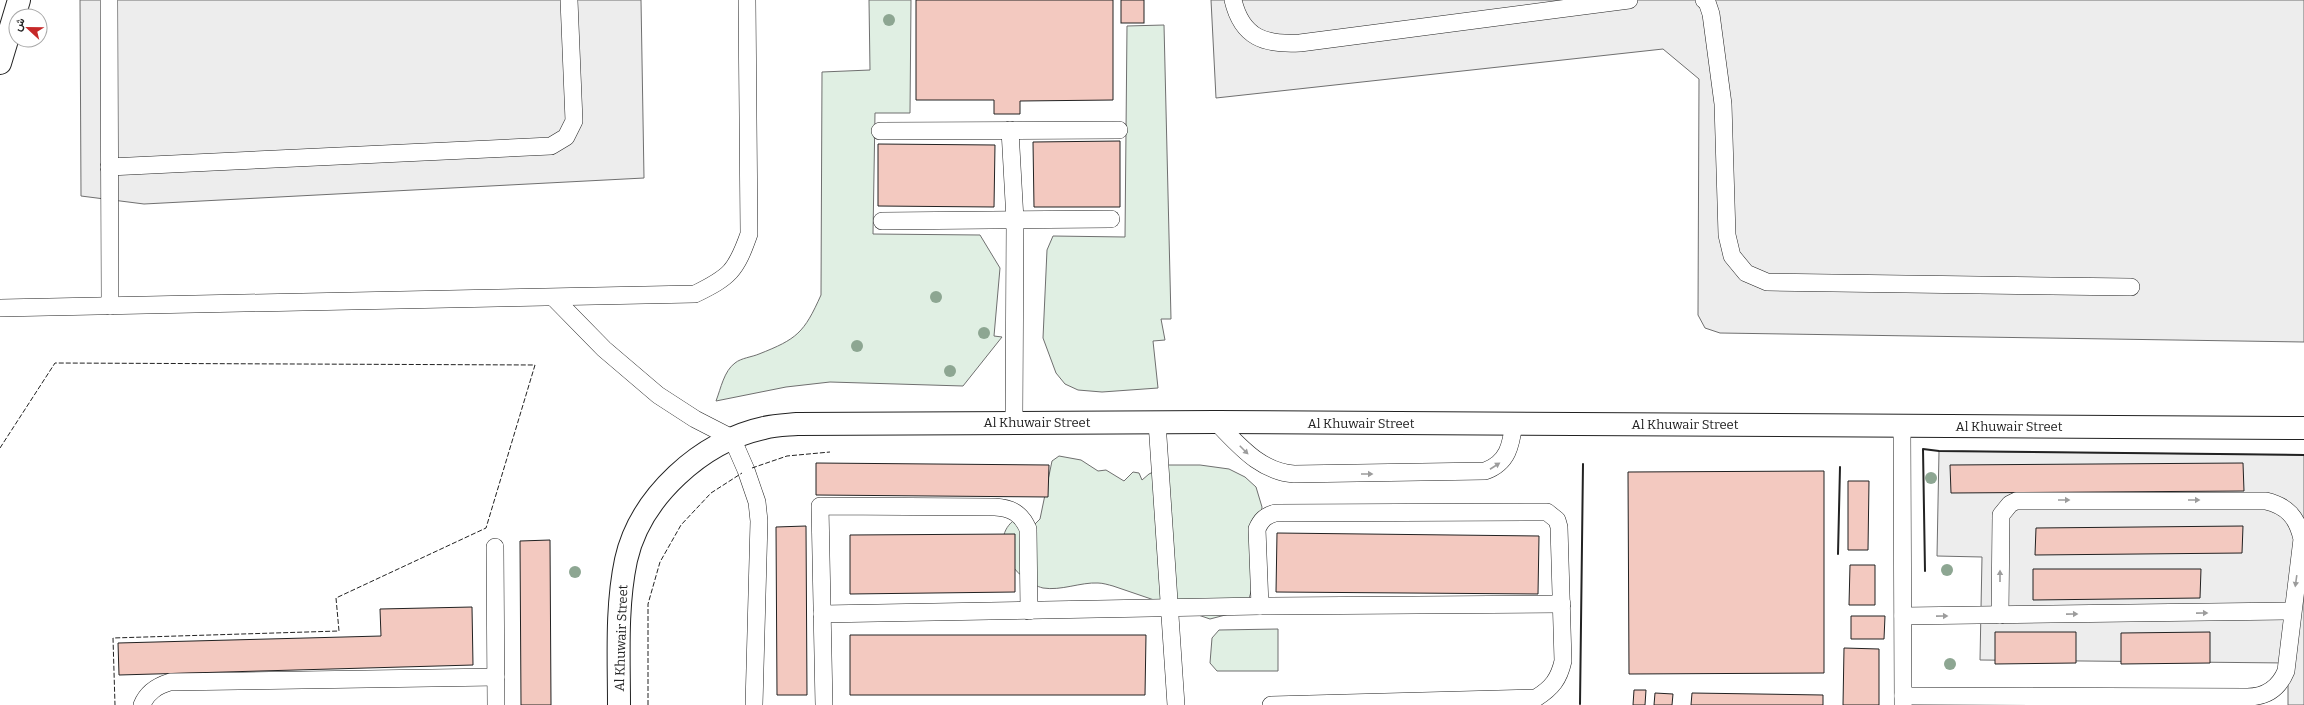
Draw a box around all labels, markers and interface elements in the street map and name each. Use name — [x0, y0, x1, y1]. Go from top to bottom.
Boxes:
north arrow — [8, 8, 48, 48]
text: ش — [11, 16, 28, 33]
street label: Al Khuwair Street — [984, 415, 1091, 430]
street label: Al Khuwair Street — [1308, 416, 1415, 431]
street label: Al Khuwair Street — [1632, 417, 1739, 432]
street label: Al Khuwair Street — [1956, 419, 2063, 434]
one-way arrow — [1239, 445, 1249, 455]
one-way arrow — [1489, 462, 1501, 469]
one-way arrow — [1361, 471, 1374, 477]
one-way arrow — [2058, 496, 2070, 503]
one-way arrow — [2188, 497, 2200, 504]
one-way arrow — [1997, 569, 2003, 582]
one-way arrow — [2293, 575, 2299, 587]
street label: Al Khuwair Street — [612, 584, 630, 692]
one-way arrow — [2196, 609, 2208, 616]
one-way arrow — [2066, 611, 2079, 617]
one-way arrow — [1936, 612, 1948, 619]

